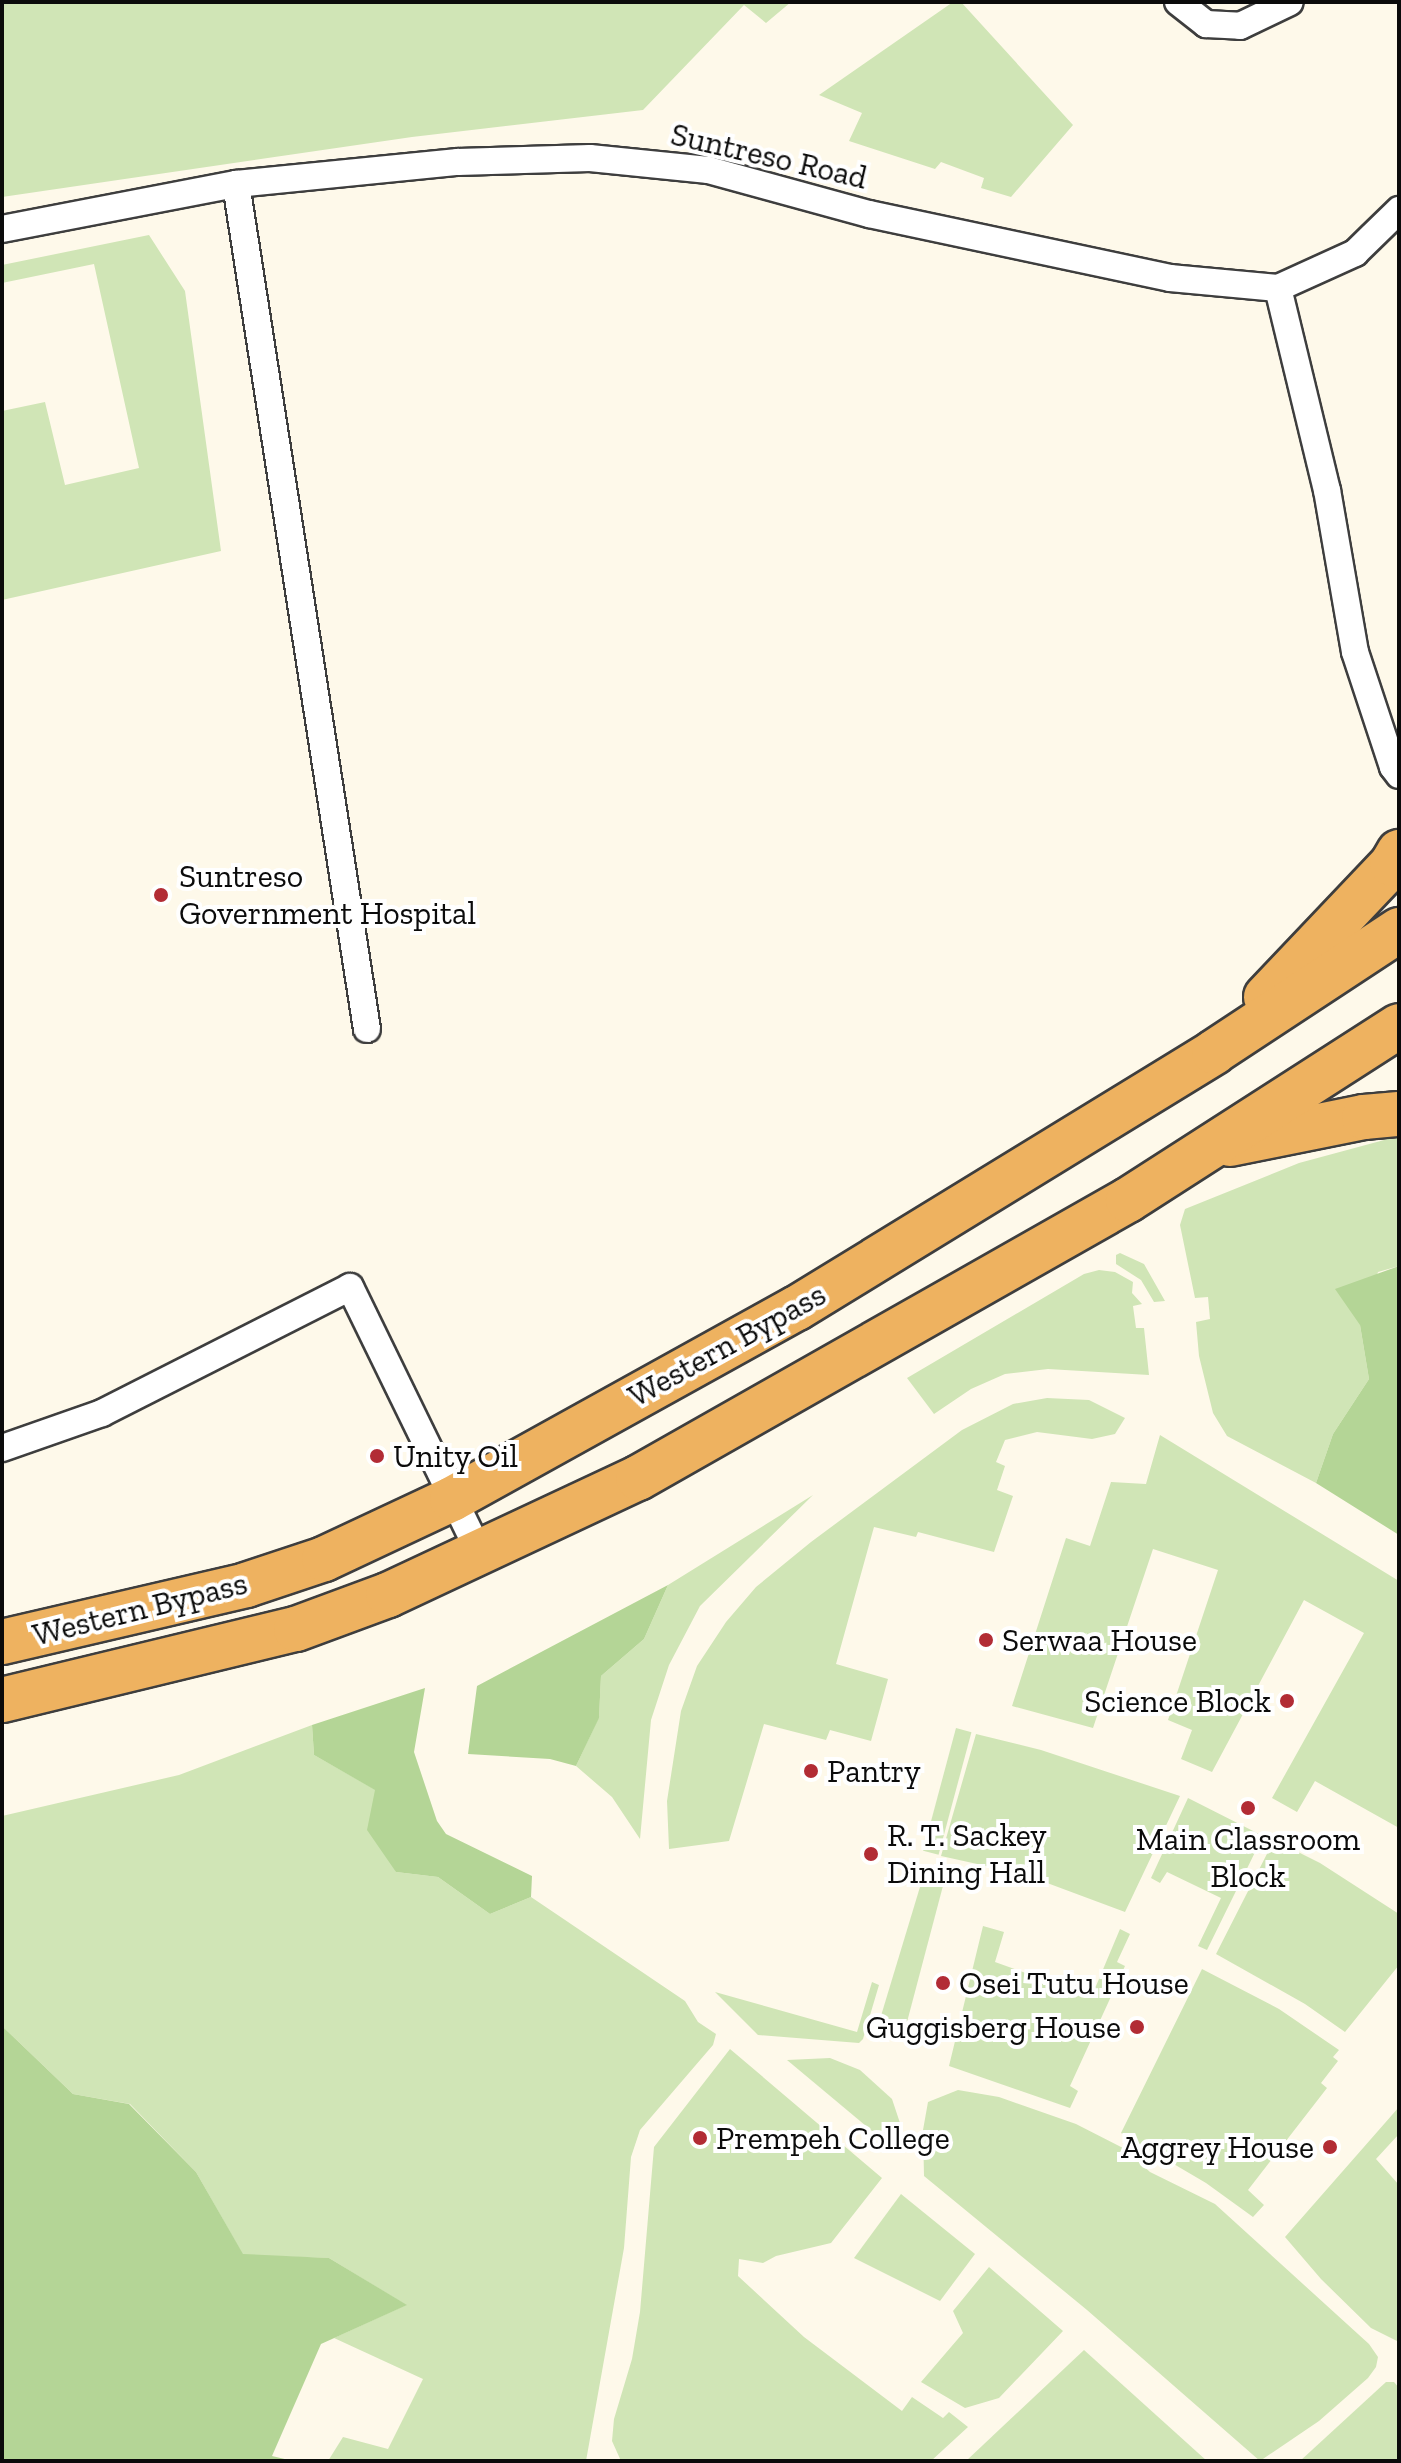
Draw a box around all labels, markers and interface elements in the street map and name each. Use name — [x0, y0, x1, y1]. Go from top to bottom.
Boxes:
street label: Suntreso Road — [667, 115, 871, 197]
place label: Suntreso Government Hospital — [179, 858, 476, 933]
marker: Suntreso Government Hospital — [150, 884, 172, 906]
street label: Western Bypass — [622, 1275, 832, 1415]
place label: Unity Oil — [393, 1437, 519, 1475]
marker: Unity Oil — [368, 1447, 386, 1465]
street label: Western Bypass — [29, 1564, 251, 1654]
place label: Serwaa House — [1002, 1621, 1197, 1659]
marker: Serwaa House — [977, 1631, 995, 1649]
place label: Science Block — [1084, 1682, 1271, 1720]
marker: Science Block — [1278, 1692, 1296, 1710]
place label: Pantry — [827, 1752, 921, 1790]
marker: Pantry — [802, 1762, 820, 1780]
marker: Main Classroom Block — [1239, 1799, 1257, 1817]
place label: R. T. Sackey Dining Hall — [887, 1817, 1047, 1892]
place label: Main Classroom Block — [1136, 1821, 1360, 1896]
marker: R. T. Sackey Dining Hall — [862, 1845, 880, 1863]
place label: Osei Tutu House — [959, 1964, 1189, 2002]
marker: Osei Tutu House — [934, 1974, 952, 1992]
place label: Guggisberg House — [866, 2008, 1121, 2046]
marker: Guggisberg House — [1128, 2018, 1146, 2036]
place label: Prempeh College — [716, 2119, 950, 2157]
place label: Aggrey House — [1120, 2128, 1314, 2166]
marker: Prempeh College — [691, 2129, 709, 2147]
marker: Aggrey House — [1321, 2138, 1339, 2156]

